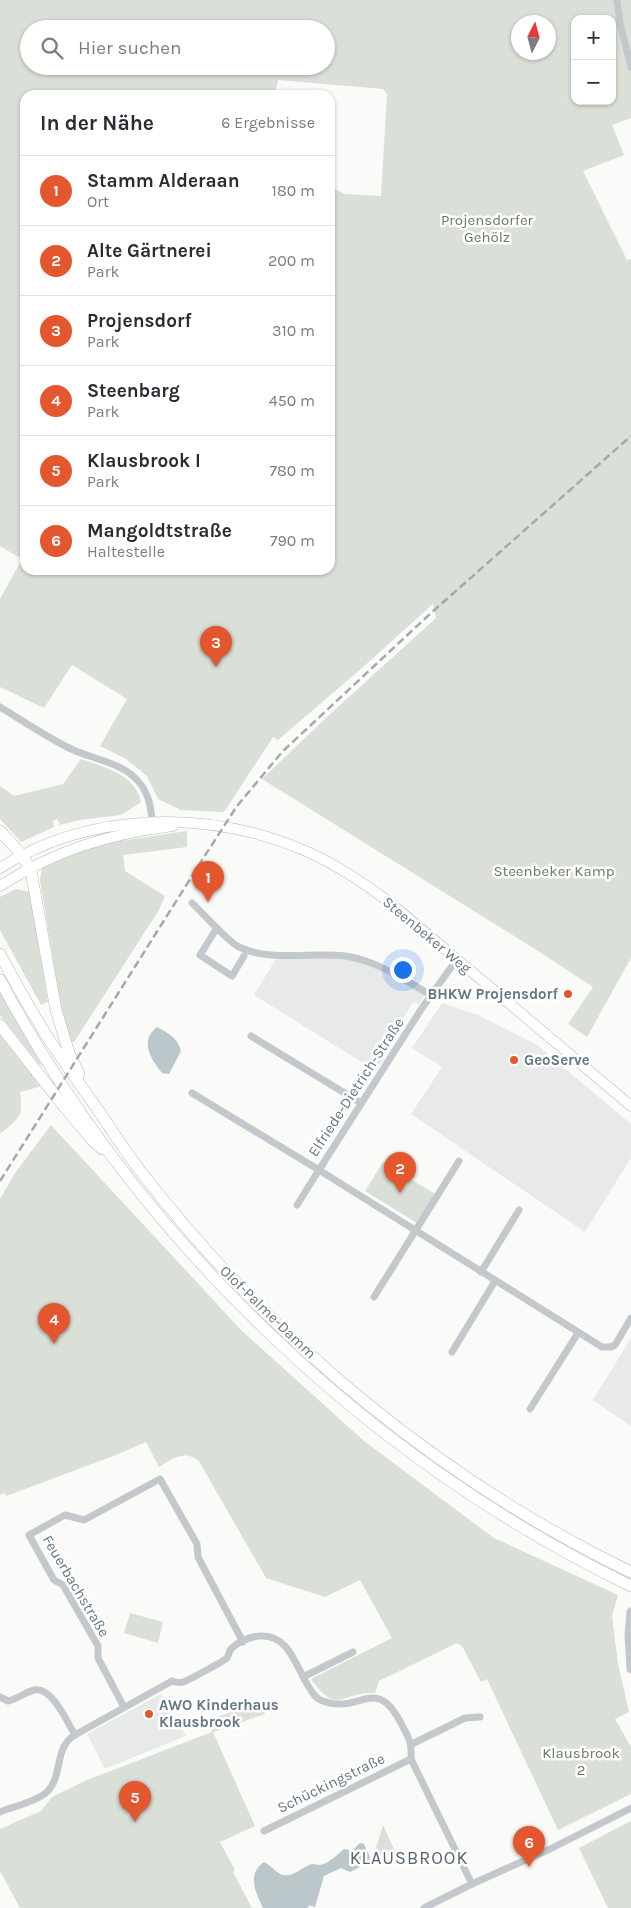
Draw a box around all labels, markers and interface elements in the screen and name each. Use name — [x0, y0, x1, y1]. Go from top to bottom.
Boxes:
north arrow — [511, 15, 556, 60]
map controls — [571, 15, 616, 105]
button: + — [571, 15, 616, 60]
search box — [20, 20, 335, 75]
icon: search — [38, 34, 66, 62]
text: Hier suchen — [78, 37, 181, 59]
button: − — [571, 60, 616, 105]
text: In der Nähe — [40, 111, 154, 135]
text: 6 Ergebnisse — [221, 113, 315, 132]
text: Stamm Alderaan — [87, 170, 240, 192]
text: 1 — [53, 181, 59, 200]
text: 180 m — [272, 181, 315, 200]
text: Ort — [87, 192, 109, 211]
park label: Projensdorfer Gehölz — [441, 211, 534, 246]
text: Alte Gärtnerei — [87, 240, 212, 262]
text: 2 — [51, 251, 61, 270]
text: 200 m — [268, 251, 315, 270]
text: Park — [87, 262, 119, 281]
text: Projensdorf — [87, 310, 191, 332]
text: 3 — [51, 321, 61, 340]
text: 310 m — [272, 321, 315, 340]
text: Park — [87, 332, 119, 351]
text: Steenbarg — [87, 380, 180, 402]
text: 4 — [51, 391, 61, 410]
text: 450 m — [269, 391, 315, 410]
text: Park — [87, 402, 119, 421]
text: Klausbrook I — [87, 450, 201, 472]
text: 5 — [51, 461, 61, 480]
text: 780 m — [269, 461, 315, 480]
text: Park — [87, 472, 119, 491]
text: Mangoldtstraße — [87, 520, 232, 542]
text: 6 — [51, 531, 61, 550]
text: 790 m — [270, 531, 315, 550]
text: Haltestelle — [87, 542, 165, 561]
pin: 3 — [200, 626, 232, 667]
pin: 1 — [192, 861, 224, 902]
park label: Steenbeker Kamp — [493, 862, 615, 880]
street label: Steenbeker Weg — [379, 893, 475, 978]
your location — [390, 957, 416, 983]
place label: BHKW Projensdorf — [427, 985, 558, 1003]
marker: BHKW Projensdorf — [562, 988, 574, 1000]
street label: Elfriede-Dietrich-Straße — [304, 1014, 408, 1160]
place label: GeoServe — [524, 1051, 590, 1069]
marker: GeoServe — [508, 1054, 520, 1066]
pin: 2 — [384, 1152, 416, 1193]
street label: Olof-Palme-Damm — [216, 1262, 320, 1362]
pin: 4 — [38, 1303, 70, 1344]
street label: Feuerbachstraße — [39, 1532, 113, 1640]
place label: AWO Kinderhaus Klausbrook — [159, 1696, 279, 1731]
marker: AWO Kinderhaus Klausbrook — [143, 1708, 155, 1720]
park label: Klausbrook 2 — [542, 1744, 620, 1779]
street label: Schückingstraße — [274, 1749, 388, 1817]
pin: 5 — [119, 1781, 151, 1822]
pin: 6 — [513, 1826, 545, 1867]
district label: KLAUSBROOK — [350, 1847, 468, 1869]

